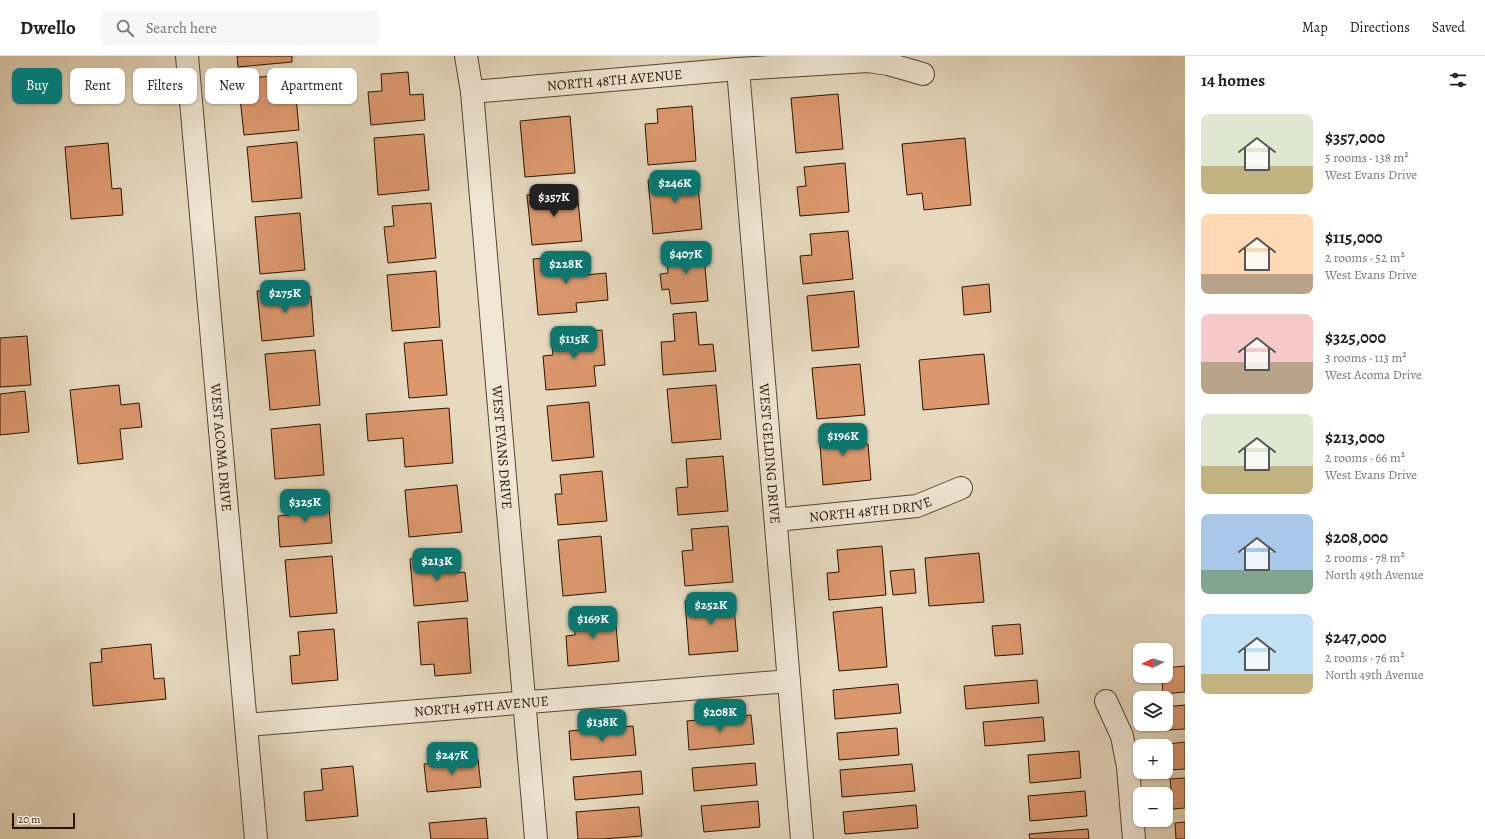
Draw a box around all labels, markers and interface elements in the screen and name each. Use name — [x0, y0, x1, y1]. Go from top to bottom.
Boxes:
search box — [100, 10, 380, 46]
text: Dwello — [20, 15, 76, 41]
icon: search — [114, 17, 136, 39]
text: Search here — [146, 18, 217, 38]
text: Map — [1302, 18, 1328, 37]
text: Directions — [1350, 18, 1410, 37]
text: Saved — [1432, 18, 1465, 37]
street label: NORTH 48TH AVENUE — [546, 65, 683, 95]
chip: Buy — [12, 68, 62, 104]
chip: Rent — [70, 68, 125, 104]
chip: Filters — [133, 68, 197, 104]
chip: New — [205, 68, 259, 104]
chip: Apartment — [267, 68, 357, 104]
text: 14 homes — [1201, 69, 1265, 92]
icon: filters — [1447, 69, 1469, 91]
text: $357,000 — [1325, 126, 1385, 149]
icon: home — [1233, 130, 1281, 178]
text: 5 rooms · 138 m² — [1325, 149, 1409, 166]
text: West Evans Drive — [1325, 166, 1417, 183]
pin: $246K — [647, 170, 703, 204]
text: $246K — [658, 174, 692, 191]
pin: $357K — [526, 184, 582, 218]
text: $357K — [538, 188, 570, 205]
text: $115,000 — [1325, 226, 1383, 249]
icon: home — [1233, 230, 1281, 278]
pin: $407K — [658, 241, 714, 275]
text: $407K — [670, 245, 702, 262]
text: 2 rooms · 52 m² — [1325, 249, 1405, 266]
pin: $228K — [538, 251, 594, 285]
text: $228K — [549, 255, 583, 272]
text: West Evans Drive — [1325, 266, 1417, 283]
pin: $275K — [257, 280, 313, 314]
text: $275K — [269, 284, 301, 301]
pin: $115K — [546, 326, 602, 360]
text: $325,000 — [1325, 326, 1386, 349]
text: $115K — [559, 330, 589, 347]
icon: home — [1233, 330, 1281, 378]
text: 3 rooms · 113 m² — [1325, 349, 1407, 366]
text: West Acoma Drive — [1325, 366, 1422, 383]
street label: WEST ACOMA DRIVE — [206, 382, 236, 512]
street label: WEST GELDING DRIVE — [754, 382, 785, 525]
street label: WEST EVANS DRIVE — [487, 384, 517, 510]
pin: $196K — [815, 423, 871, 457]
text: $213,000 — [1325, 426, 1385, 449]
text: $196K — [827, 427, 859, 444]
icon: home — [1233, 430, 1281, 478]
text: 2 rooms · 66 m² — [1325, 449, 1405, 466]
text: West Evans Drive — [1325, 466, 1417, 483]
pin: $325K — [277, 489, 333, 523]
street label: NORTH 48TH DRIVE — [808, 492, 935, 527]
text: $325K — [289, 493, 321, 510]
text: $208,000 — [1325, 526, 1388, 549]
icon: home — [1233, 530, 1281, 578]
pin: $213K — [409, 548, 465, 582]
text: 2 rooms · 78 m² — [1325, 549, 1405, 566]
text: $213K — [421, 552, 453, 569]
text: North 49th Avenue — [1325, 566, 1424, 583]
pin: $252K — [683, 592, 739, 626]
text: $252K — [695, 596, 727, 613]
pin: $169K — [565, 606, 621, 640]
text: $169K — [577, 610, 609, 627]
text: $247,000 — [1325, 626, 1387, 649]
icon: home — [1233, 630, 1281, 678]
north arrow — [1133, 643, 1173, 683]
map controls — [1133, 643, 1173, 827]
text: 2 rooms · 76 m² — [1325, 649, 1404, 666]
text: North 49th Avenue — [1325, 666, 1424, 683]
button: layers — [1133, 691, 1173, 731]
street label: NORTH 49TH AVENUE — [413, 692, 550, 721]
pin: $208K — [692, 699, 748, 733]
text: $208K — [703, 703, 737, 720]
pin: $138K — [574, 709, 630, 743]
text: $138K — [586, 713, 618, 730]
button: + — [1133, 739, 1173, 779]
pin: $247K — [424, 742, 480, 776]
text: $247K — [436, 746, 468, 763]
button: − — [1133, 787, 1173, 827]
scale bar — [12, 811, 75, 830]
text: 20 m — [18, 812, 40, 827]

